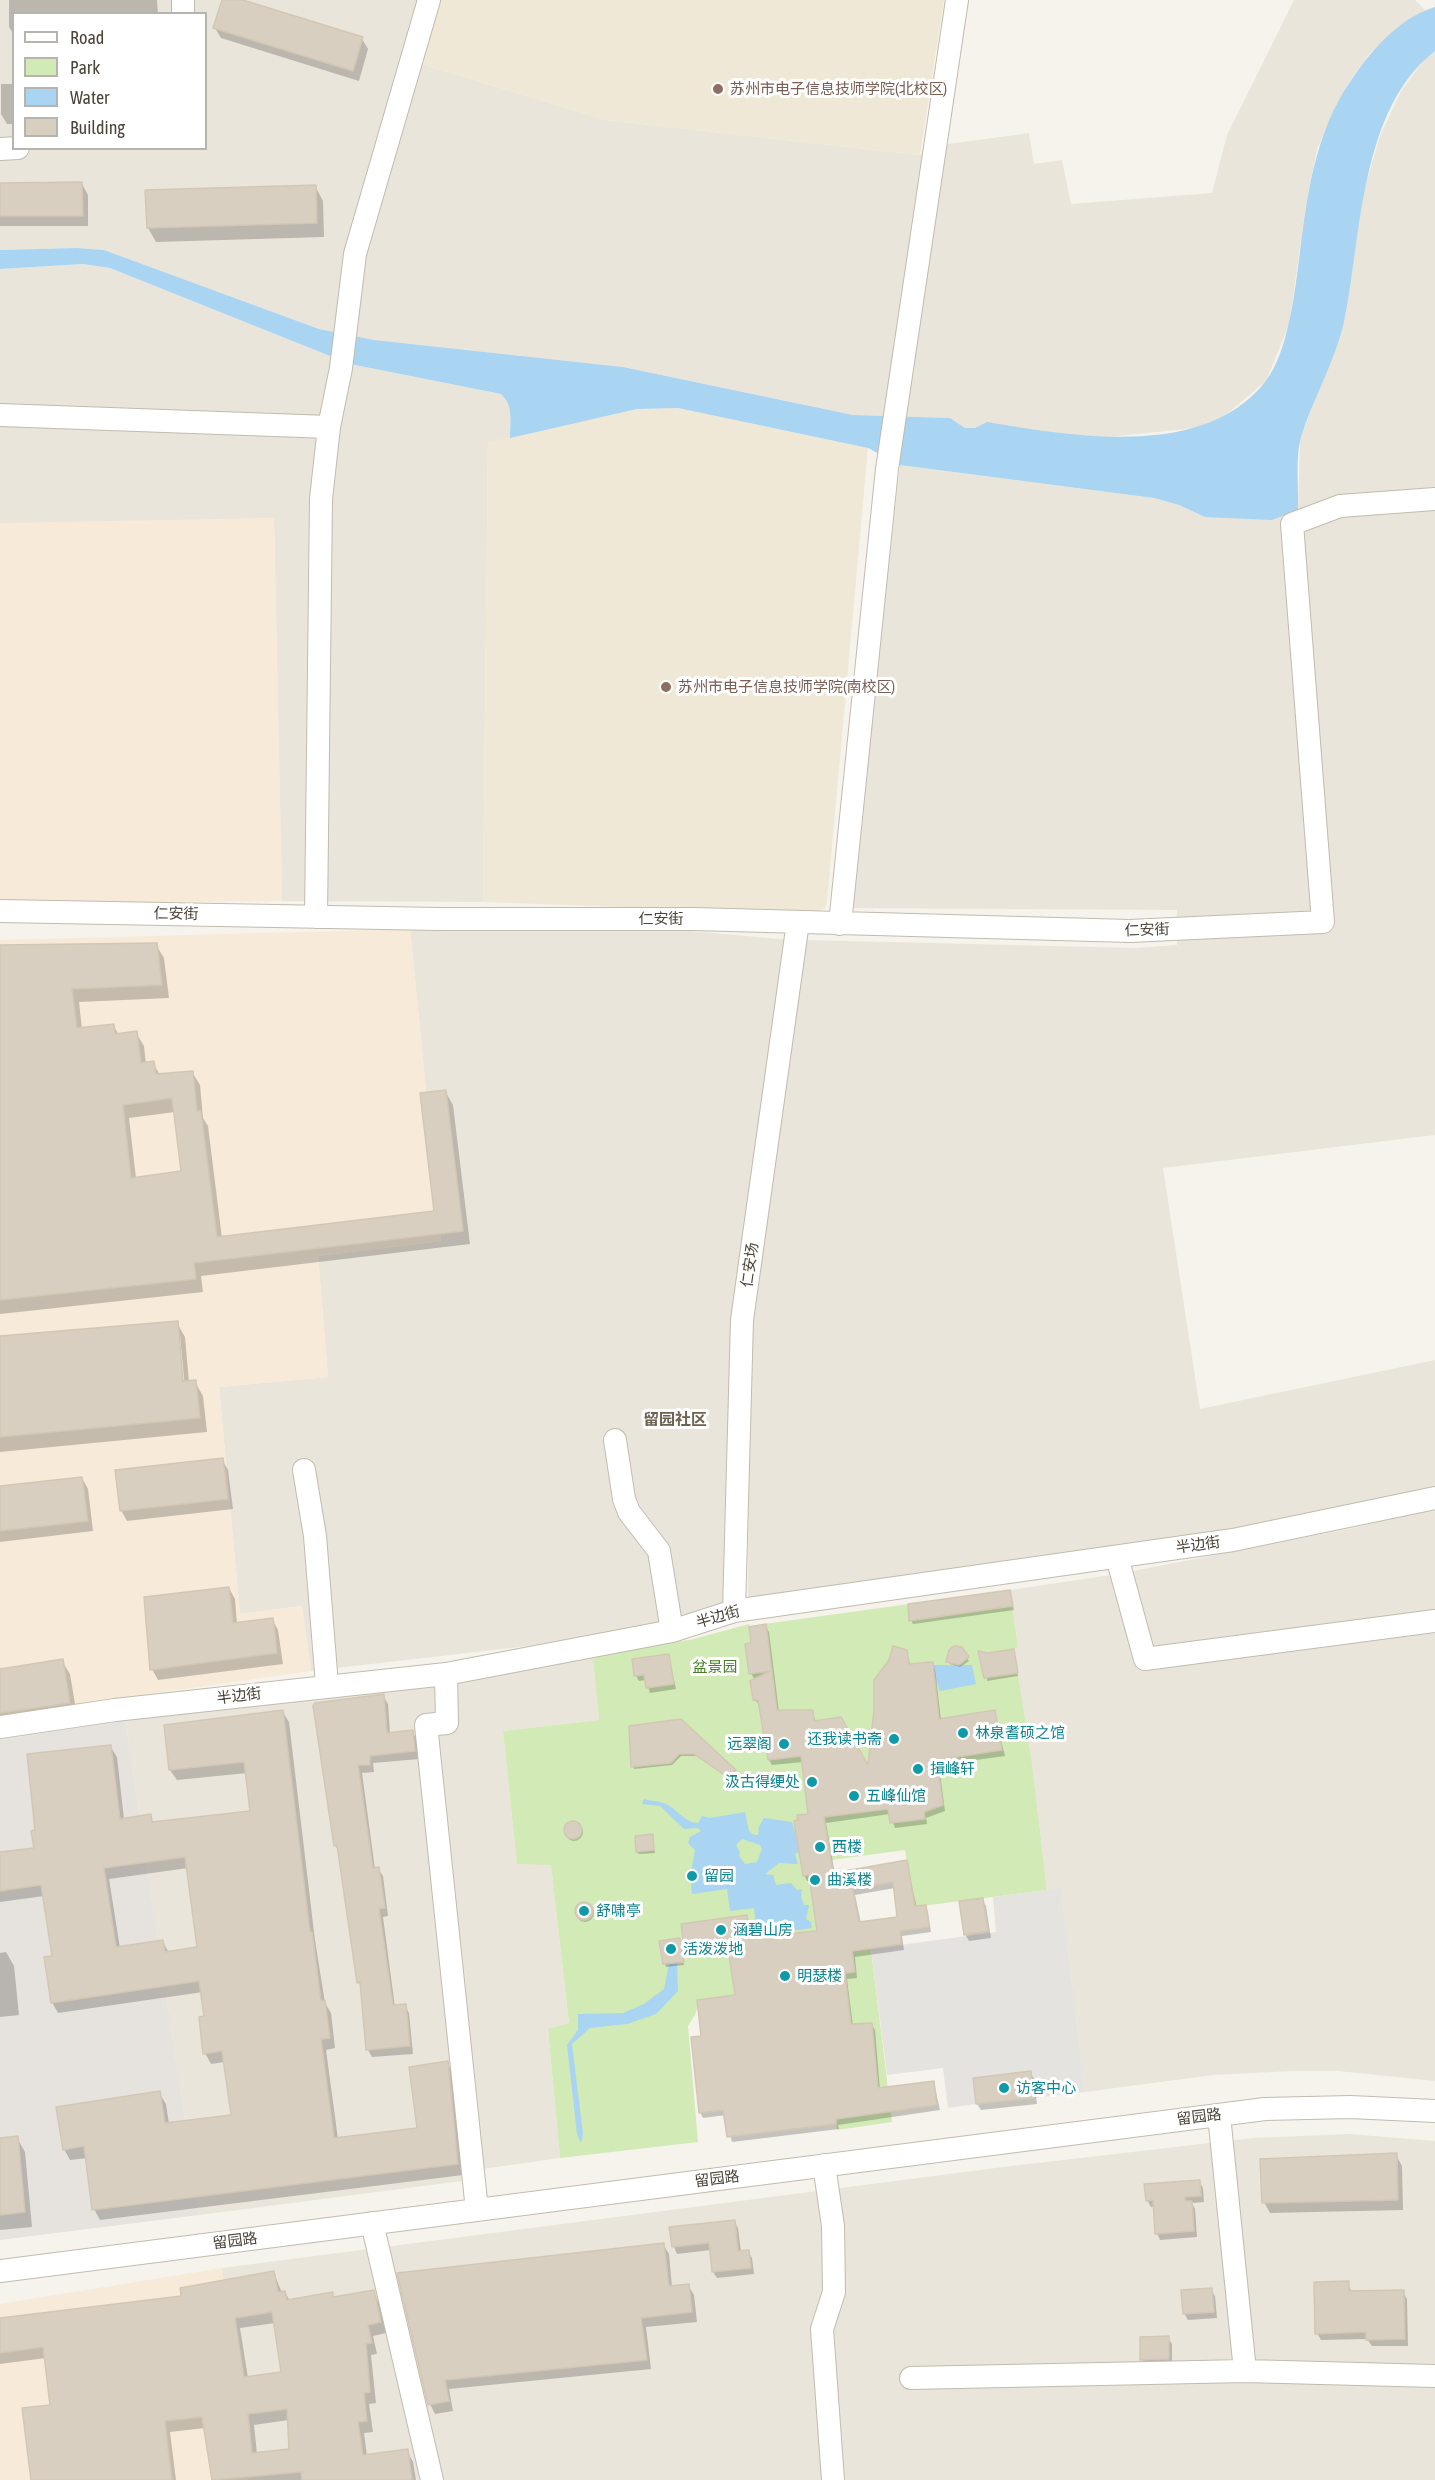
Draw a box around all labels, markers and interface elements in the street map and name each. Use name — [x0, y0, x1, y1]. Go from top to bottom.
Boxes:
legend — [12, 12, 207, 150]
text: Road — [70, 27, 104, 48]
text: Park — [70, 57, 100, 78]
place label: 苏州市电子信息技师学院(北校区) — [730, 80, 947, 98]
marker: 苏州市电子信息技师学院(北校区) — [711, 82, 725, 96]
text: Water — [70, 87, 109, 108]
text: Building — [70, 117, 125, 138]
place label: 苏州市电子信息技师学院(南校区) — [678, 678, 895, 696]
marker: 苏州市电子信息技师学院(南校区) — [659, 680, 673, 694]
street label: 仁安街 — [153, 905, 199, 923]
street label: 仁安街 — [639, 910, 683, 928]
street label: 仁安街 — [1124, 920, 1170, 940]
street label: 仁安场 — [738, 1241, 762, 1289]
district label: 留园社区 — [643, 1410, 707, 1430]
street label: 半边街 — [1174, 1533, 1222, 1557]
street label: 半边街 — [694, 1602, 742, 1632]
park label: 盆景园 — [693, 1658, 737, 1676]
street label: 半边街 — [216, 1684, 262, 1708]
place label: 林泉耆硕之馆 — [975, 1724, 1065, 1742]
marker: 林泉耆硕之馆 — [956, 1726, 970, 1740]
place label: 还我读书斋 — [807, 1730, 882, 1748]
marker: 还我读书斋 — [887, 1732, 901, 1746]
place label: 远翠阁 — [727, 1735, 772, 1753]
marker: 远翠阁 — [777, 1737, 791, 1751]
place label: 揖峰轩 — [930, 1760, 975, 1778]
marker: 揖峰轩 — [911, 1762, 925, 1776]
place label: 汲古得绠处 — [725, 1773, 800, 1791]
marker: 汲古得绠处 — [805, 1775, 819, 1789]
place label: 五峰仙馆 — [866, 1787, 926, 1805]
marker: 五峰仙馆 — [847, 1789, 861, 1803]
place label: 西楼 — [832, 1838, 862, 1856]
marker: 西楼 — [813, 1840, 827, 1854]
place label: 留园 — [704, 1867, 734, 1885]
marker: 留园 — [685, 1869, 699, 1883]
place label: 曲溪楼 — [827, 1871, 872, 1889]
marker: 曲溪楼 — [808, 1873, 822, 1887]
place label: 舒啸亭 — [596, 1902, 641, 1920]
marker: 舒啸亭 — [577, 1904, 591, 1918]
place label: 涵碧山房 — [733, 1921, 793, 1939]
marker: 涵碧山房 — [714, 1923, 728, 1937]
place label: 活泼泼地 — [683, 1940, 743, 1958]
marker: 活泼泼地 — [664, 1942, 678, 1956]
place label: 明瑟楼 — [797, 1967, 842, 1985]
marker: 明瑟楼 — [778, 1969, 792, 1983]
place label: 访客中心 — [1016, 2079, 1076, 2097]
marker: 访客中心 — [997, 2081, 1011, 2095]
street label: 留园路 — [1176, 2105, 1222, 2129]
street label: 留园路 — [694, 2167, 740, 2191]
street label: 留园路 — [212, 2229, 258, 2253]

